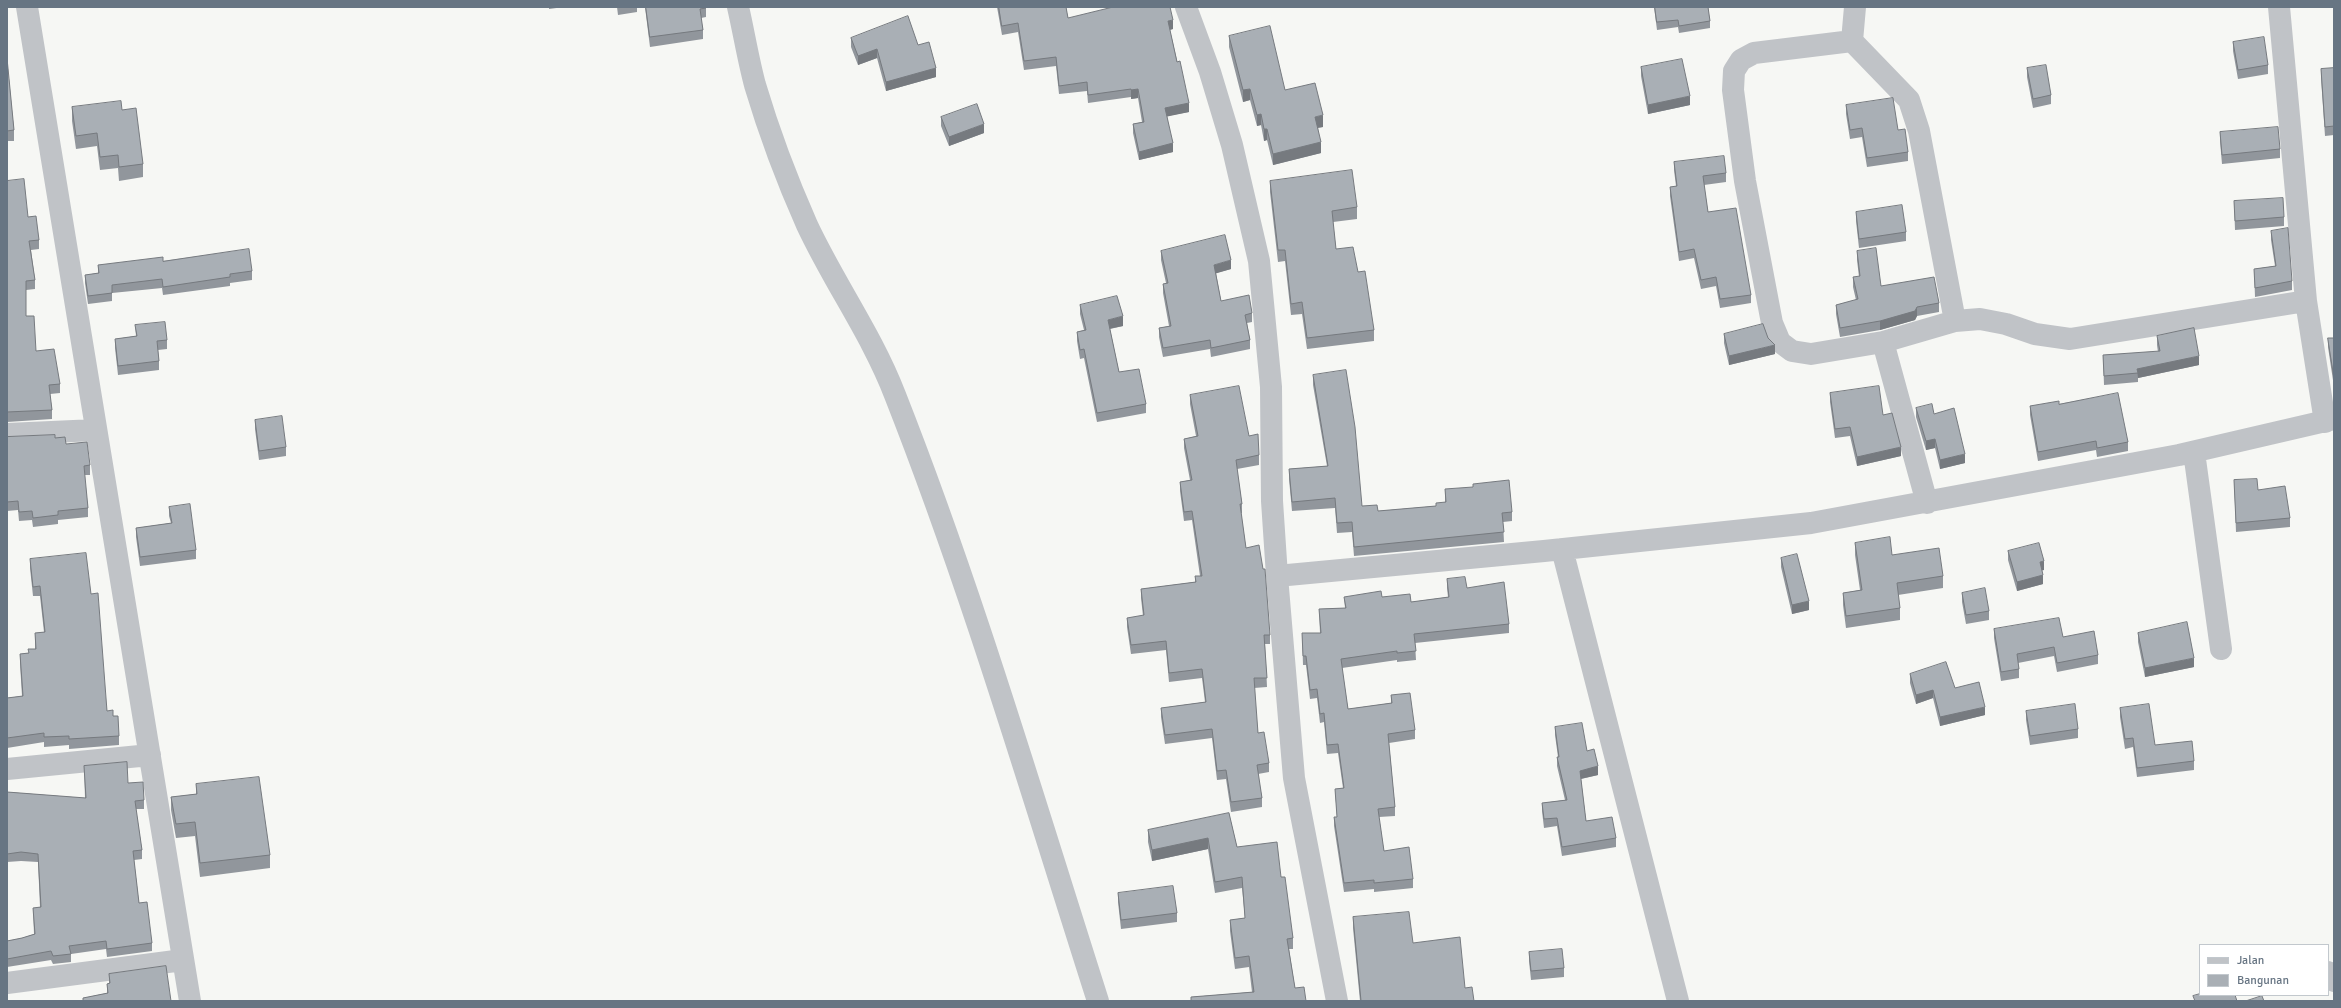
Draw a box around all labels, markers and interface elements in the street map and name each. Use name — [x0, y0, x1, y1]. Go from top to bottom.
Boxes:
legend — [2199, 944, 2329, 996]
text: Jalan — [2237, 953, 2264, 968]
text: Bangunan — [2237, 973, 2289, 988]

